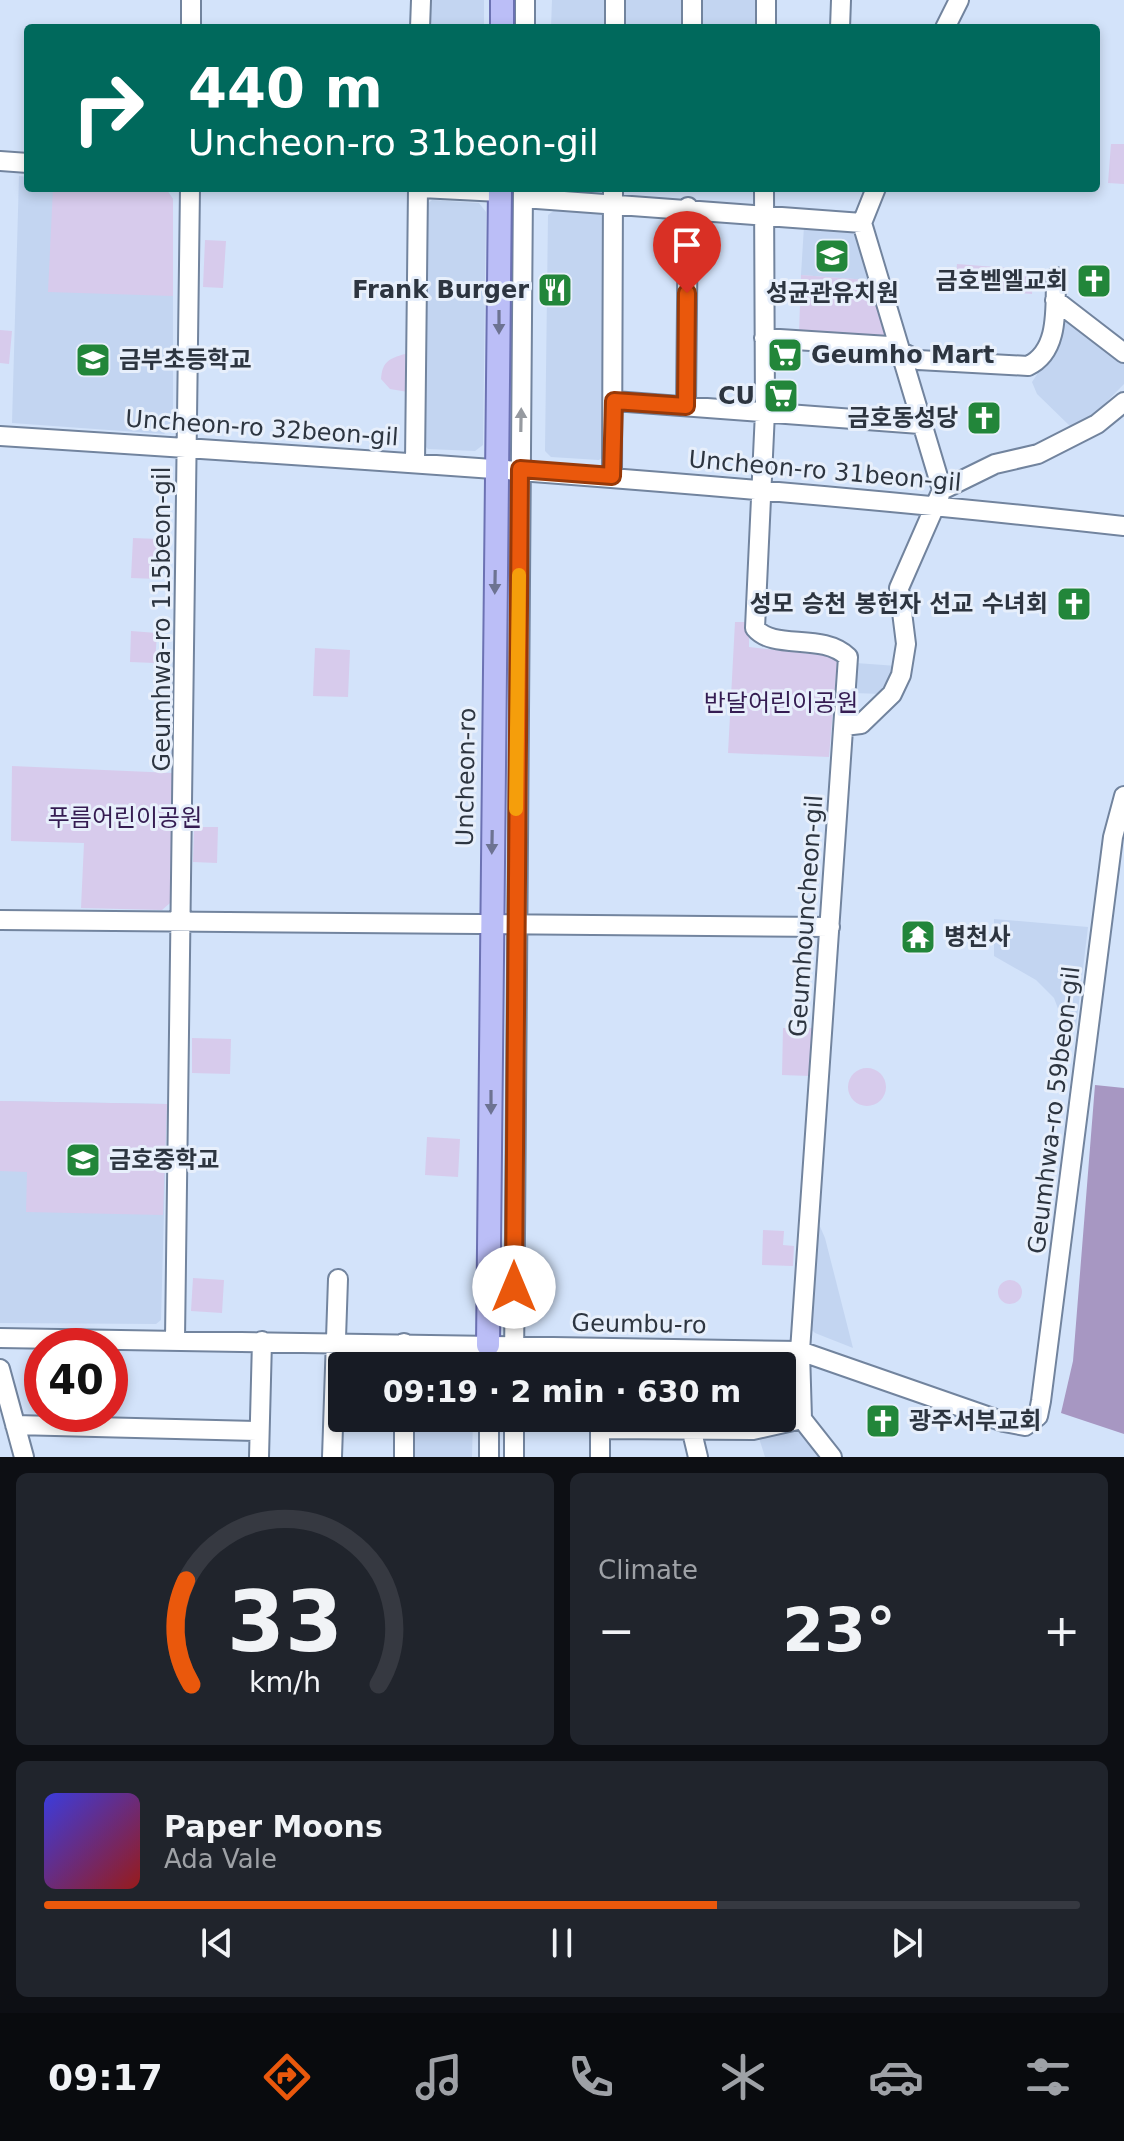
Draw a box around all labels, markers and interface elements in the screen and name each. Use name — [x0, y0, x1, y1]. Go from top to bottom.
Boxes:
text: 440 m — [188, 55, 383, 120]
icon: right — [56, 56, 160, 160]
text: Uncheon-ro 31beon-gil — [188, 122, 599, 163]
pin — [653, 211, 721, 293]
icon: arrive — [665, 223, 709, 267]
school or university icon: 성균관유치원 — [813, 237, 851, 275]
church icon: 금호벧엘교회 — [1075, 262, 1113, 300]
place label: 금호벧엘교회 — [936, 267, 1068, 295]
restaurant icon: Frank Burger — [536, 271, 574, 309]
place label: Frank Burger — [352, 276, 529, 304]
place label: 성균관유치원 — [766, 279, 898, 307]
one-way arrow — [493, 310, 505, 335]
supermarket icon: Geumho Mart — [766, 336, 804, 374]
school or university icon: 금부초등학교 — [74, 341, 112, 379]
place label: Geumho Mart — [811, 341, 994, 369]
place label: 금부초등학교 — [119, 346, 251, 374]
supermarket icon: CU — [762, 377, 800, 415]
place label: CU — [718, 382, 755, 410]
church icon: 금호동성당 — [965, 399, 1003, 437]
street label: Uncheon-ro 32beon-gil — [124, 404, 400, 452]
place label: 금호동성당 — [848, 404, 958, 432]
one-way arrow — [515, 407, 527, 432]
street label: Uncheon-ro 31beon-gil — [687, 445, 963, 497]
street label: Geumhwa-ro 115beon-gil — [148, 467, 176, 771]
one-way arrow — [489, 570, 501, 595]
church icon: 성모 승천 봉헌자 선교 수녀회 — [1055, 585, 1093, 623]
place label: 성모 승천 봉헌자 선교 수녀회 — [750, 590, 1048, 618]
park label: 반달어린이공원 — [704, 689, 858, 717]
street label: Uncheon-ro — [451, 708, 481, 846]
street label: Geumhouncheon-gil — [784, 794, 828, 1038]
park label: 푸름어린이공원 — [48, 804, 202, 832]
one-way arrow — [486, 830, 498, 855]
temple icon: 병천사 — [899, 918, 937, 956]
place label: 병천사 — [944, 923, 1010, 951]
street label: Geumhwa-ro 59beon-gil — [1022, 965, 1086, 1255]
one-way arrow — [485, 1090, 497, 1115]
school or university icon: 금호중학교 — [64, 1141, 102, 1179]
place label: 금호중학교 — [109, 1146, 219, 1174]
position arrow — [472, 1245, 556, 1329]
street label: Geumbu-ro — [571, 1309, 707, 1339]
speed limit sign: 40 — [24, 1328, 128, 1432]
text: 09:19 · 2 min · 630 m — [383, 1374, 741, 1409]
church icon: 광주서부교회 — [864, 1402, 902, 1440]
place label: 광주서부교회 — [909, 1407, 1041, 1435]
text: Climate — [598, 1555, 698, 1585]
text: 33 — [227, 1574, 343, 1671]
text: 23° — [782, 1595, 896, 1665]
text: − — [598, 1605, 635, 1656]
text: + — [1043, 1605, 1080, 1656]
text: km/h — [249, 1665, 321, 1699]
text: Paper Moons — [164, 1809, 383, 1844]
text: Ada Vale — [164, 1844, 277, 1874]
icon: previous — [195, 1921, 239, 1965]
icon: pause — [540, 1921, 584, 1965]
icon: next — [885, 1921, 929, 1965]
icon: directions — [259, 2049, 315, 2105]
icon: music — [411, 2049, 467, 2105]
icon: phone — [563, 2049, 619, 2105]
icon: climate — [715, 2049, 771, 2105]
icon: car — [868, 2049, 924, 2105]
icon: filters — [1020, 2049, 1076, 2105]
text: 09:17 — [48, 2057, 163, 2098]

